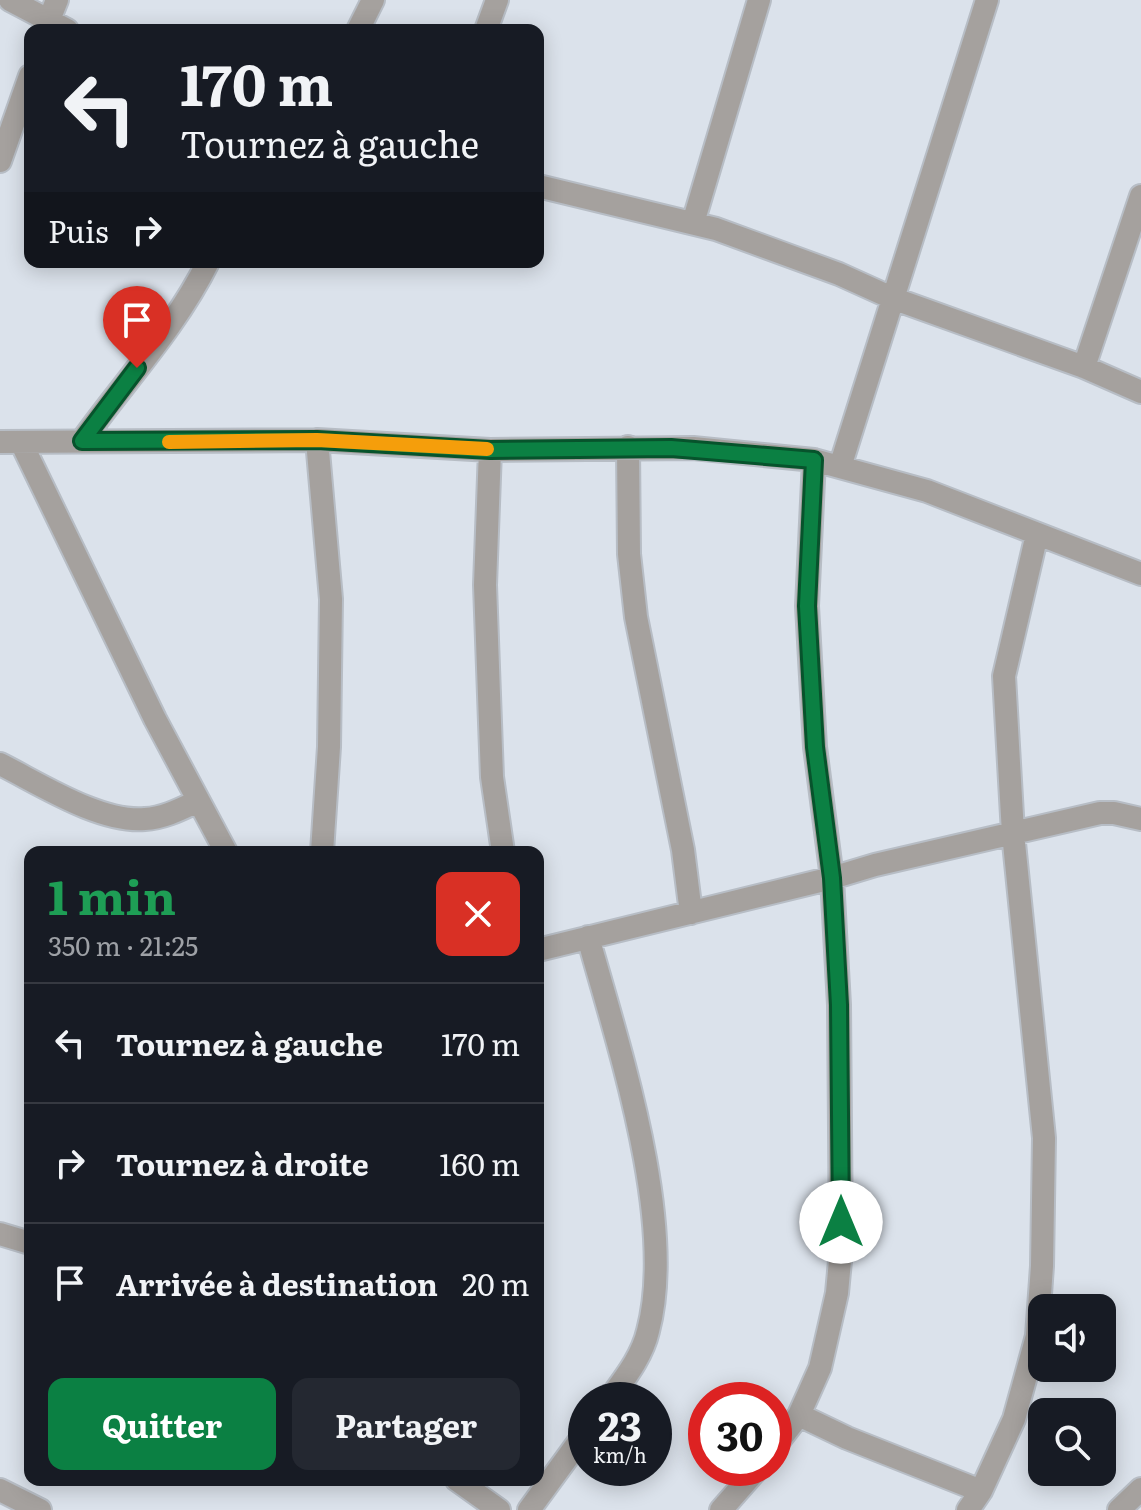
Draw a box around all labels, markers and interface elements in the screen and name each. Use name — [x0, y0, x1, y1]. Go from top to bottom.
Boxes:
text: 170 m — [180, 40, 333, 123]
icon: left — [48, 56, 152, 160]
text: Tournez à gauche — [180, 116, 479, 169]
text: Puis — [48, 208, 109, 252]
icon: right — [125, 208, 169, 252]
pin — [103, 286, 171, 368]
icon: arrive — [115, 298, 159, 342]
text: 1 min — [48, 859, 176, 930]
button: close — [436, 872, 520, 956]
text: 350 m · 21:25 — [48, 925, 198, 964]
icon: left — [48, 1021, 92, 1065]
text: Tournez à gauche — [116, 1021, 383, 1065]
text: 170 m — [441, 1021, 520, 1065]
icon: right — [48, 1141, 92, 1185]
text: Tournez à droite — [116, 1141, 369, 1185]
text: 160 m — [439, 1141, 520, 1185]
position arrow — [799, 1180, 883, 1264]
icon: arrive — [48, 1261, 92, 1305]
text: Arrivée à destination — [116, 1261, 438, 1305]
text: 20 m — [462, 1261, 530, 1305]
map controls — [1028, 1294, 1116, 1486]
button: sound — [1028, 1294, 1116, 1382]
button: Quitter — [48, 1378, 276, 1470]
button: Partager — [292, 1378, 520, 1470]
speed limit sign: 30 — [688, 1382, 792, 1486]
text: 23 — [598, 1394, 642, 1453]
button: search — [1028, 1398, 1116, 1486]
text: km/h — [593, 1439, 647, 1469]

